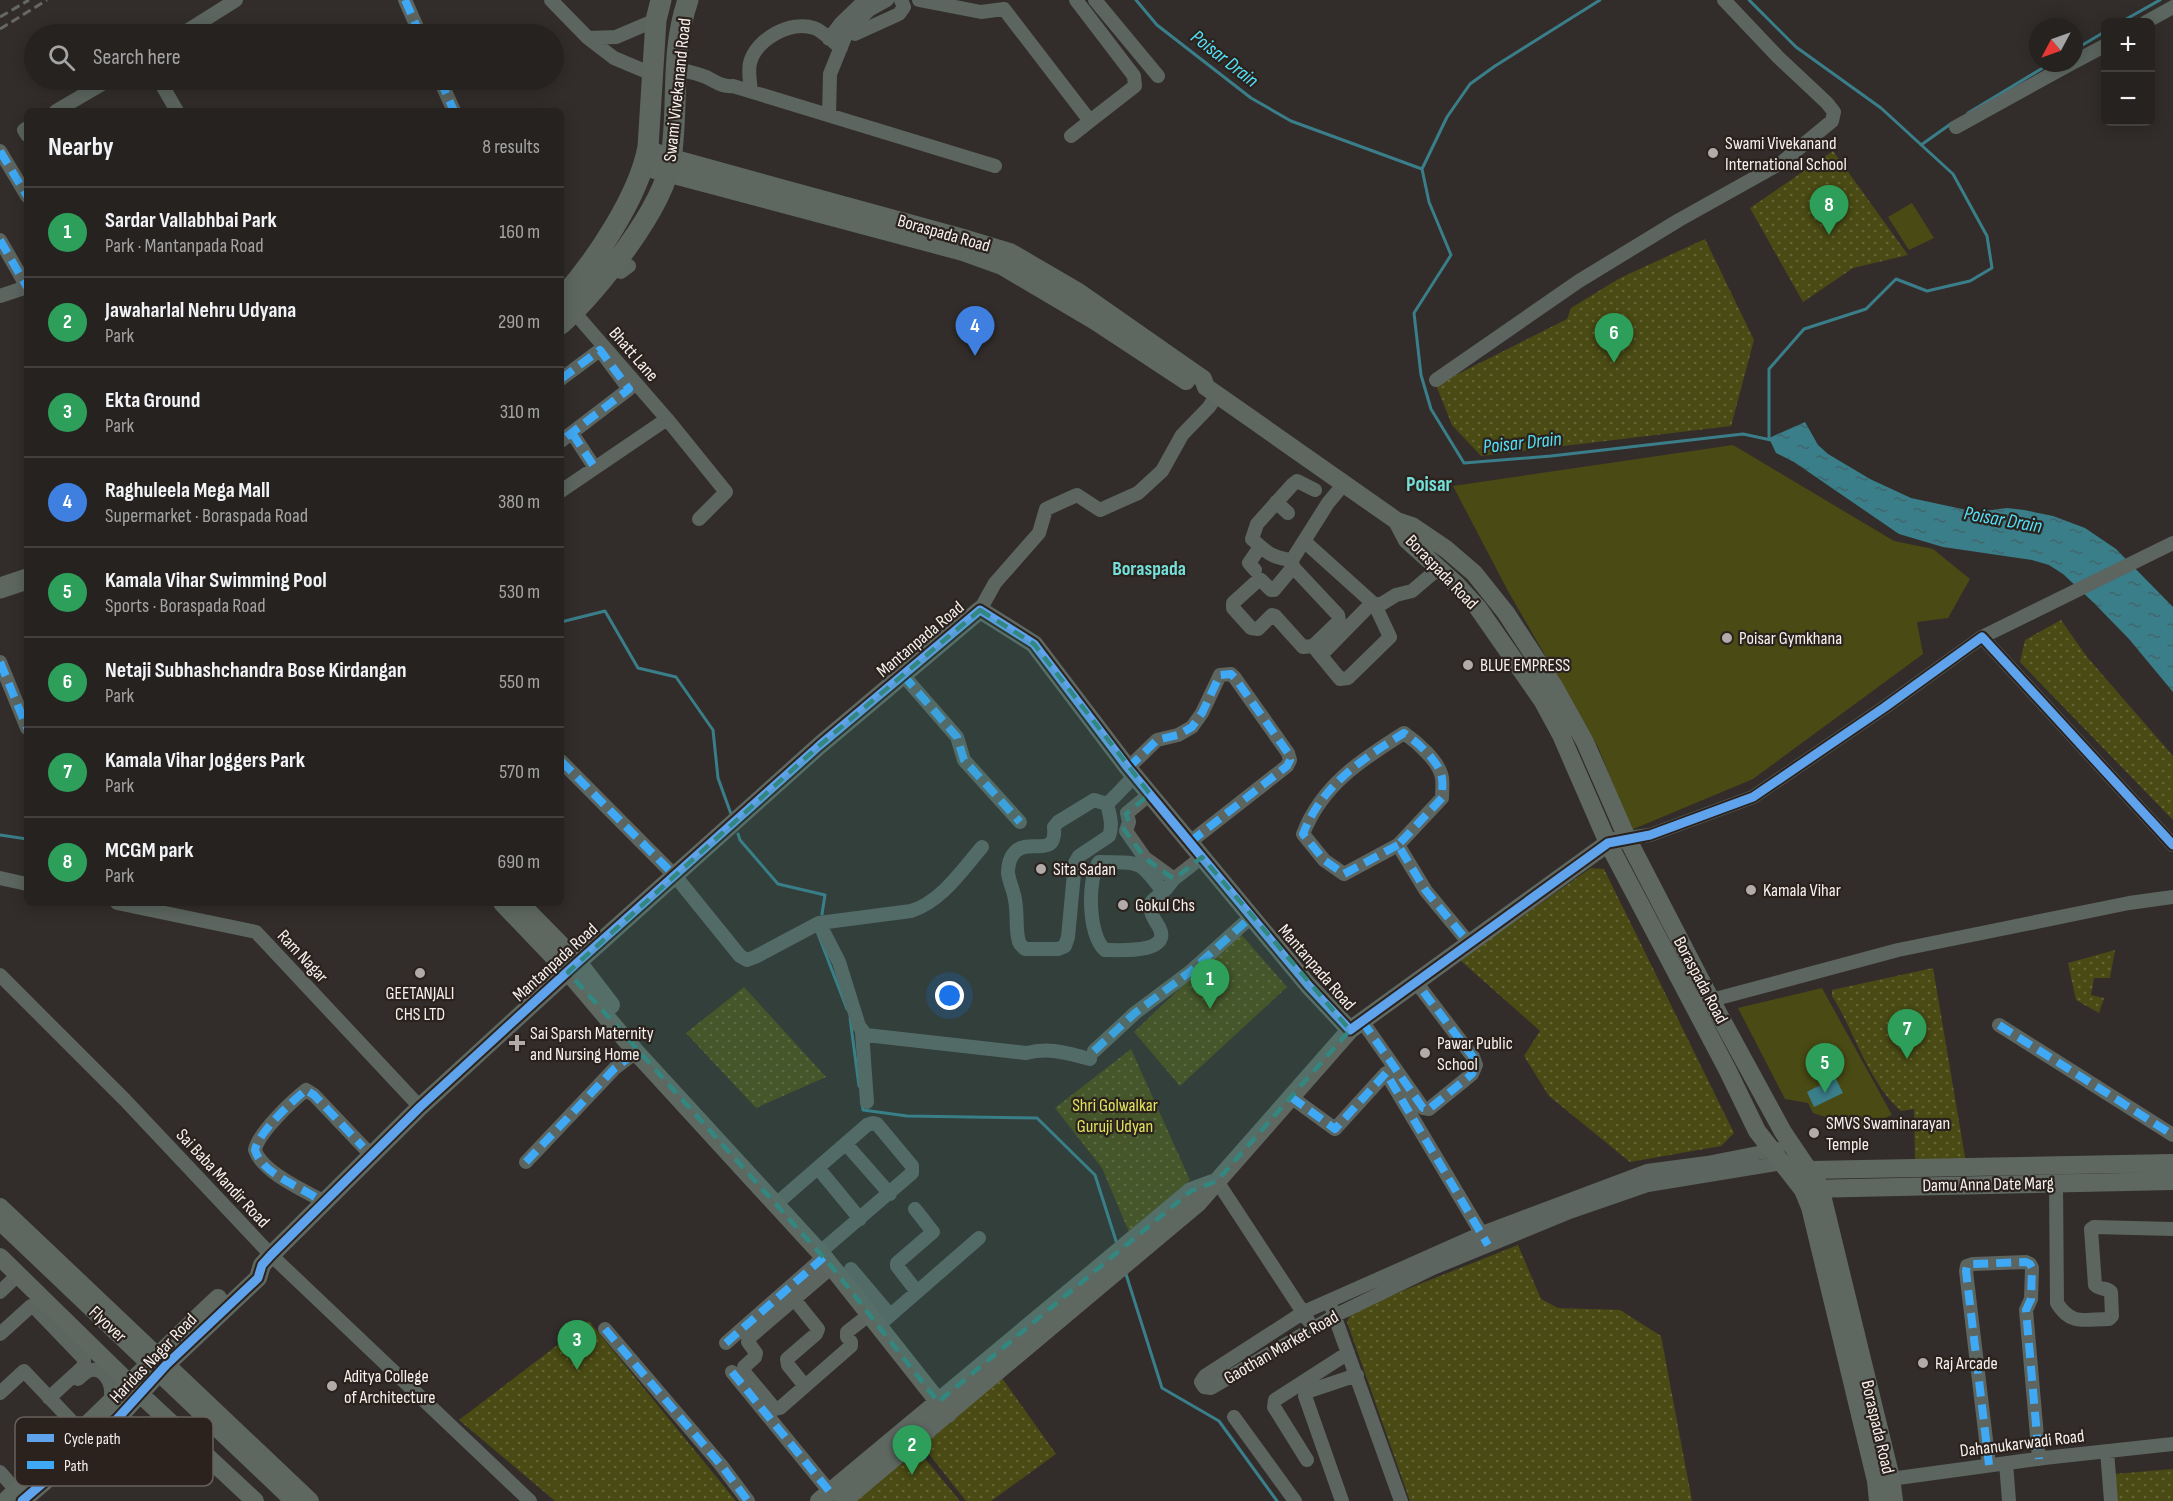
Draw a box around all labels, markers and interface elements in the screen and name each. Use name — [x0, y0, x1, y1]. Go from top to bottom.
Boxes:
street label: Swami Vivekanand Road — [660, 17, 695, 163]
north arrow — [2029, 18, 2083, 72]
map controls — [2101, 18, 2155, 126]
button: + — [2101, 18, 2155, 72]
search box — [24, 24, 564, 90]
water label: Poisar Drain — [1186, 25, 1263, 93]
icon: search — [45, 41, 78, 74]
text: Search here — [93, 44, 180, 71]
button: − — [2101, 72, 2155, 126]
text: Nearby — [48, 132, 114, 163]
place label: Swami Vivekanand International School — [1725, 133, 1847, 175]
text: 8 results — [482, 135, 540, 159]
marker: Swami Vivekanand International School — [1706, 146, 1720, 160]
pin: 8 — [1810, 186, 1848, 235]
text: Sardar Vallabhbai Park — [105, 207, 277, 234]
street label: Boraspada Road — [895, 210, 993, 257]
text: 1 — [64, 220, 71, 244]
text: 160 m — [499, 220, 540, 244]
text: Park · Mantanpada Road — [105, 234, 264, 258]
text: Jawaharlal Nehru Udyana — [105, 297, 296, 324]
pin: 4 — [956, 306, 994, 356]
text: 2 — [63, 310, 72, 334]
text: 290 m — [498, 310, 540, 334]
pin: 6 — [1594, 314, 1634, 363]
street label: Bhatt Lane — [604, 323, 663, 386]
text: Park — [105, 324, 134, 348]
text: Ekta Ground — [105, 387, 200, 414]
text: 3 — [63, 400, 72, 424]
text: 310 m — [500, 400, 540, 424]
text: Park — [105, 414, 134, 438]
water label: Poisar Drain — [1482, 427, 1563, 459]
district label: Poisar — [1406, 472, 1453, 497]
text: Raghuleela Mega Mall — [105, 477, 270, 504]
text: 4 — [63, 490, 72, 514]
text: 380 m — [498, 490, 540, 514]
water label: Poisar Drain — [1962, 501, 2044, 539]
text: Supermarket · Boraspada Road — [105, 504, 308, 528]
street label: Boraspada Road — [1401, 531, 1482, 614]
district label: Boraspada — [1112, 557, 1186, 581]
text: Kamala Vihar Swimming Pool — [105, 567, 327, 594]
text: 5 — [63, 580, 72, 604]
text: 530 m — [499, 580, 540, 604]
text: Sports · Boraspada Road — [105, 594, 266, 618]
street label: Mantanpada Road — [873, 597, 968, 682]
place label: Poisar Gymkhana — [1739, 628, 1842, 649]
marker: Poisar Gymkhana — [1720, 631, 1734, 645]
place label: BLUE EMPRESS — [1480, 655, 1570, 676]
text: Netaji Subhashchandra Bose Kirdangan — [105, 657, 407, 684]
marker: BLUE EMPRESS — [1461, 658, 1475, 672]
text: 6 — [63, 670, 72, 694]
text: 550 m — [499, 670, 540, 694]
text: Park — [105, 684, 134, 708]
text: Kamala Vihar Joggers Park — [105, 747, 305, 774]
text: 7 — [63, 760, 72, 784]
text: 570 m — [499, 760, 540, 784]
text: Park — [105, 774, 134, 798]
text: MCGM park — [105, 837, 194, 864]
text: 8 — [63, 850, 72, 874]
text: 690 m — [498, 850, 540, 874]
place label: Sita Sadan — [1053, 859, 1116, 880]
marker: Sita Sadan — [1034, 862, 1048, 876]
text: Park — [105, 864, 134, 888]
place label: Kamala Vihar — [1763, 880, 1841, 901]
marker: Kamala Vihar — [1744, 883, 1758, 897]
place label: Gokul Chs — [1135, 895, 1195, 916]
marker: Gokul Chs — [1116, 898, 1130, 912]
street label: Mantanpada Road — [508, 919, 602, 1006]
street label: Mantanpada Road — [1274, 920, 1360, 1015]
street label: Ram Nagar — [273, 926, 332, 987]
street label: Boraspada Road — [1669, 933, 1732, 1027]
pin: 1 — [1190, 960, 1230, 1009]
marker: GEETANJALI CHS LTD — [413, 966, 427, 980]
your location — [935, 981, 964, 1010]
place label: GEETANJALI CHS LTD — [386, 983, 455, 1025]
pin: 7 — [1888, 1010, 1926, 1059]
place label: Sai Sparsh Maternity and Nursing Home — [530, 1023, 654, 1065]
place label: Pawar Public School — [1437, 1033, 1513, 1075]
marker: Sai Sparsh Maternity and Nursing Home — [508, 1034, 526, 1052]
pin: 5 — [1806, 1044, 1844, 1093]
marker: Pawar Public School — [1418, 1046, 1432, 1060]
park label: Shri Golwalkar Guruji Udyan — [1072, 1095, 1158, 1137]
place label: SMVS Swaminarayan Temple — [1826, 1113, 1950, 1155]
street label: Sai Baba Mandir Road — [172, 1125, 274, 1232]
marker: SMVS Swaminarayan Temple — [1807, 1126, 1821, 1140]
street label: Damu Anna Date Marg — [1922, 1173, 2054, 1196]
street label: Flyover — [85, 1302, 131, 1347]
street label: Gaothan Market Road — [1220, 1306, 1342, 1389]
street label: Haridas Nagar Road — [105, 1309, 201, 1407]
pin: 3 — [558, 1320, 596, 1370]
place label: Raj Arcade — [1935, 1353, 1998, 1374]
marker: Raj Arcade — [1916, 1356, 1930, 1370]
place label: Aditya College of Architecture — [343, 1366, 435, 1408]
street label: Boraspada Road — [1857, 1378, 1898, 1476]
marker: Aditya College of Architecture — [325, 1379, 339, 1393]
legend — [15, 1417, 213, 1486]
street label: Dahanukarwadi Road — [1959, 1425, 2086, 1462]
pin: 2 — [892, 1426, 932, 1475]
text: Cycle path — [64, 1430, 121, 1449]
text: Path — [64, 1457, 88, 1476]

